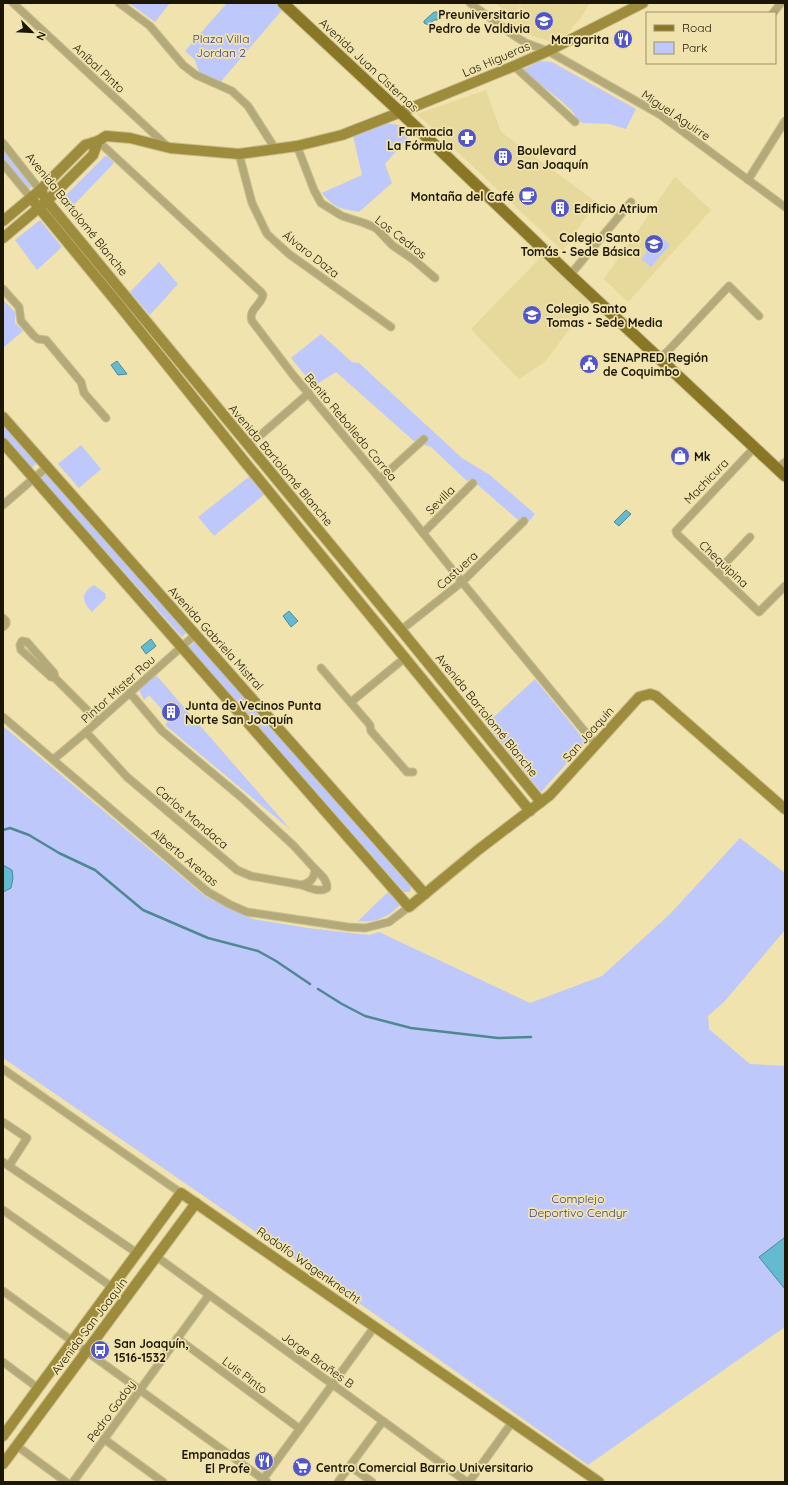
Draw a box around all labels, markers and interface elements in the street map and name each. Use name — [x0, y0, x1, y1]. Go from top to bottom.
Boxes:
place label: Preuniversitario Pedro de Valdivia — [428, 7, 531, 36]
school or university icon: Preuniversitario Pedro de Valdivia — [533, 10, 555, 32]
north arrow — [12, 12, 52, 52]
legend — [646, 12, 776, 64]
street label: Avenida Juan Cisternas — [316, 15, 422, 115]
text: Road — [682, 20, 712, 35]
restaurant icon: Margarita — [612, 28, 634, 50]
text: N — [33, 30, 49, 43]
park label: Plaza Villa Jordan 2 — [193, 31, 249, 60]
place label: Margarita — [551, 32, 609, 47]
street label: Las Higueras — [460, 38, 532, 80]
street label: Aníbal Pinto — [70, 40, 128, 96]
text: Park — [682, 40, 707, 55]
street label: Miguel Aguirre — [639, 86, 713, 144]
place label: Farmacia La Fórmula — [387, 124, 453, 153]
pharmacy icon: Farmacia La Fórmula — [456, 127, 478, 149]
place label: Boulevard San Joaquín — [517, 143, 588, 172]
building icon: Boulevard San Joaquín — [492, 146, 514, 168]
street label: Avenida Bartolomé Blanche — [23, 149, 131, 279]
cafe icon: Montaña del Café — [517, 185, 539, 207]
place label: Montaña del Café — [411, 189, 514, 204]
building icon: Edificio Atrium — [549, 197, 571, 219]
place label: Edificio Atrium — [574, 201, 658, 216]
street label: Los Cedros — [372, 212, 430, 262]
street label: Álvaro Daza — [280, 227, 342, 281]
place label: Colegio Santo Tomás - Sede Básica — [521, 230, 641, 259]
school or university icon: Colegio Santo Tomás - Sede Básica — [643, 233, 665, 255]
place label: Colegio Santo Tomas - Sede Media — [546, 301, 662, 330]
school or university icon: Colegio Santo Tomas - Sede Media — [521, 304, 543, 326]
place label: SENAPRED Región de Coquimbo — [603, 350, 708, 379]
public building icon: SENAPRED Región de Coquimbo — [578, 353, 600, 375]
street label: Benito Rebolledo Correa — [302, 370, 400, 484]
street label: Avenida Bartolomé Blanche — [226, 401, 336, 529]
shop icon: Mk — [669, 445, 691, 467]
place label: Mk — [694, 449, 711, 464]
street label: Machicura — [681, 455, 731, 507]
street label: Sevilla — [422, 482, 458, 518]
street label: Chequipina — [696, 537, 752, 591]
street label: Castuera — [433, 548, 481, 592]
street label: Avenida Gabriela Mistral — [165, 583, 267, 693]
street label: Avenida Bartolomé Blanche — [433, 650, 541, 780]
street label: Pintor Mister Rou — [78, 652, 158, 726]
place label: Junta de Vecinos Punta Norte San Joaquín — [185, 698, 321, 727]
building icon: Junta de Vecinos Punta Norte San Joaquín — [160, 701, 182, 723]
street label: San Joaquín — [559, 703, 617, 765]
street label: Carlos Mondaca — [152, 782, 232, 852]
street label: Alberto Arenas — [149, 825, 222, 889]
park label: Complejo Deportivo Cendyr — [529, 1191, 628, 1220]
street label: Rodolfo Wagenknecht — [254, 1223, 364, 1307]
street label: Avenida San Joaquín — [48, 1275, 130, 1377]
street label: Jorge Brañes B — [279, 1329, 357, 1391]
place label: San Joaquín, 1516-1532 — [114, 1336, 189, 1365]
bus stop icon: San Joaquín, 1516-1532 — [89, 1339, 111, 1361]
street label: Luis Pinto — [219, 1353, 271, 1397]
street label: Pedro Godoy — [84, 1377, 138, 1445]
place label: Empanadas El Profe — [181, 1447, 250, 1476]
restaurant icon: Empanadas El Profe — [253, 1450, 275, 1472]
supermarket icon: Centro Comercial Barrio Universitario — [291, 1456, 313, 1478]
place label: Centro Comercial Barrio Universitario — [316, 1460, 534, 1475]

